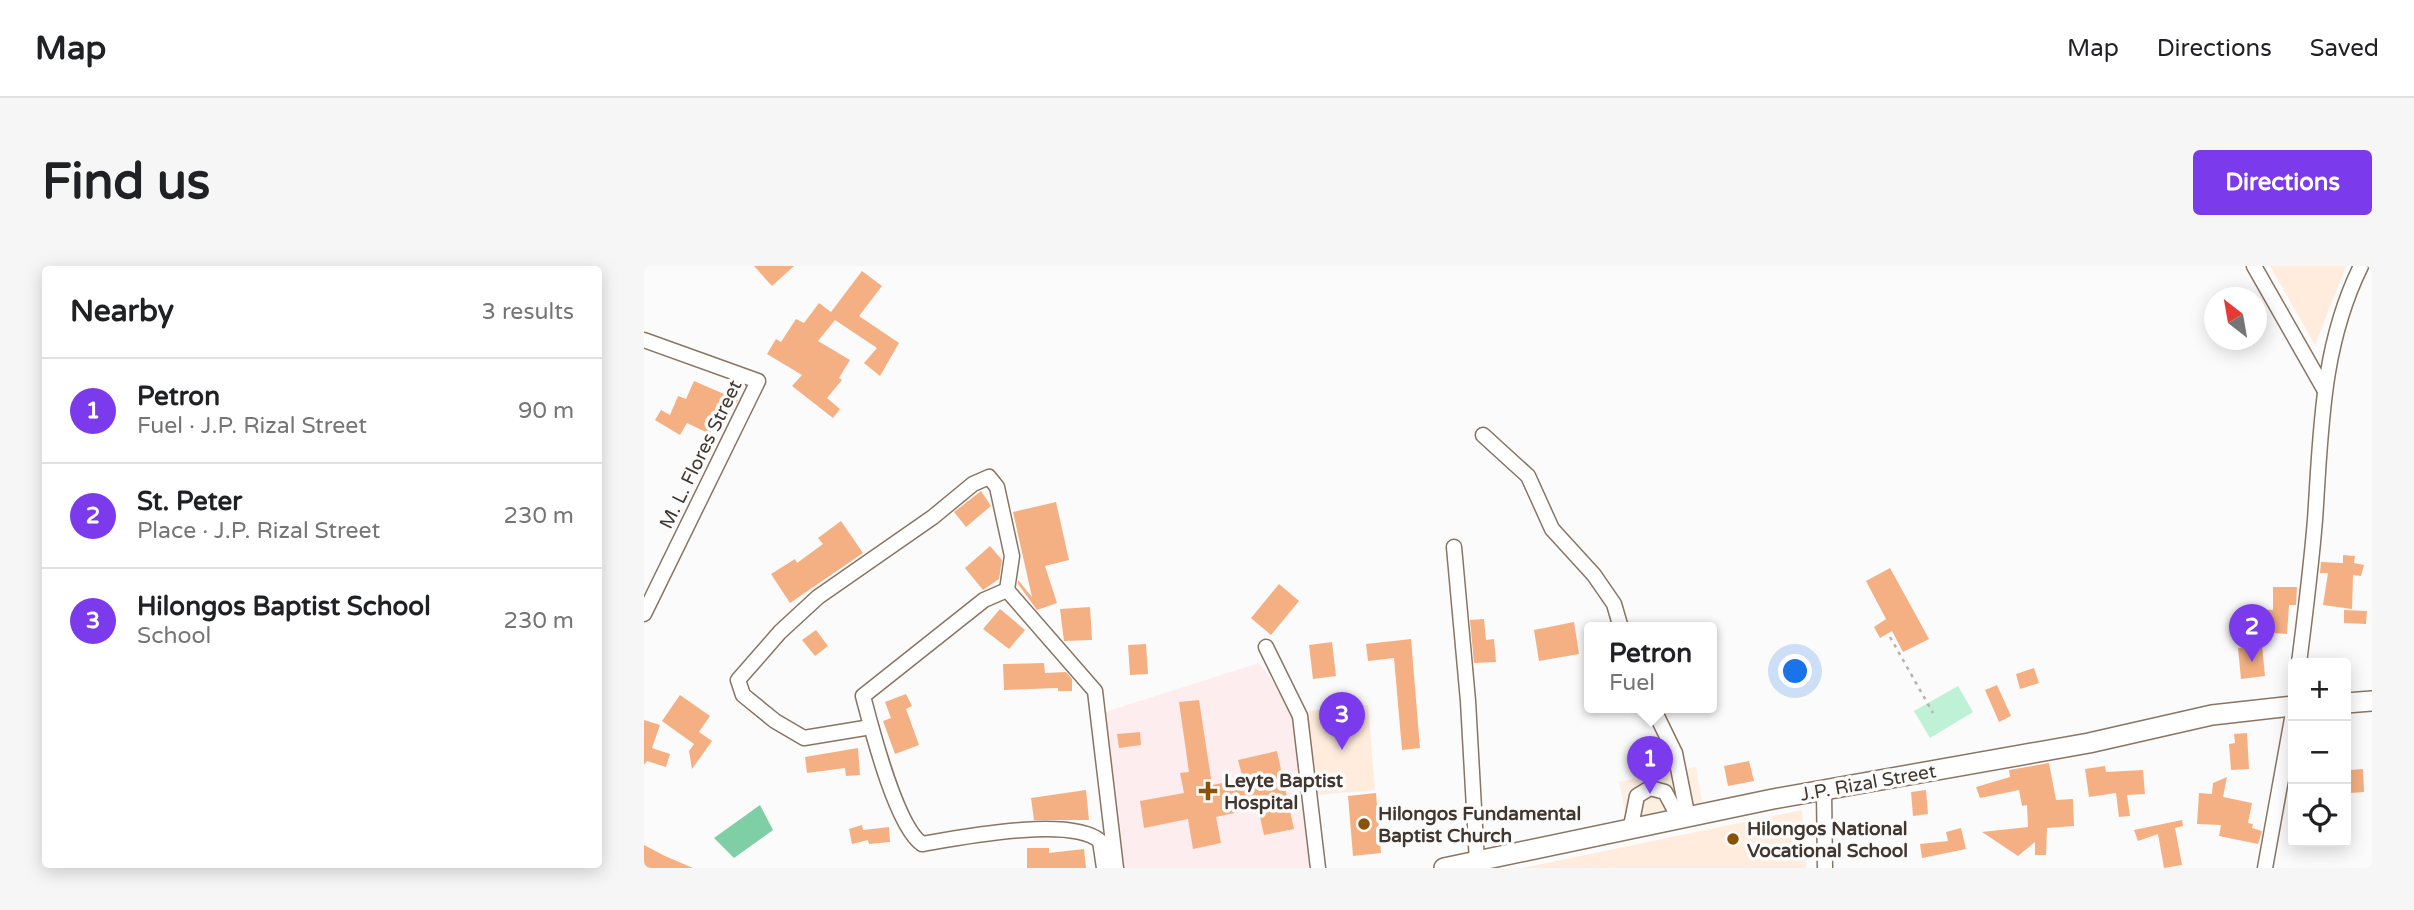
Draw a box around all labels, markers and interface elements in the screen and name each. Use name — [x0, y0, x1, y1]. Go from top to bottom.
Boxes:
text: Map — [35, 29, 106, 68]
text: Map — [2067, 34, 2119, 63]
text: Directions — [2157, 34, 2272, 63]
text: Saved — [2310, 34, 2379, 63]
button: Directions — [2193, 150, 2372, 215]
text: Find us — [42, 153, 210, 212]
north arrow — [2204, 287, 2267, 350]
text: Nearby — [70, 293, 174, 330]
text: 3 results — [481, 298, 574, 326]
street label: M. L. Flores Street — [655, 376, 746, 532]
text: Petron — [137, 381, 220, 412]
text: 1 — [86, 397, 100, 425]
text: 90 m — [518, 397, 574, 425]
text: Fuel · J.P. Rizal Street — [137, 412, 367, 440]
text: St. Peter — [137, 486, 242, 517]
text: 2 — [86, 502, 100, 530]
text: 230 m — [504, 502, 574, 530]
text: Place · J.P. Rizal Street — [137, 517, 380, 545]
text: Hilongos Baptist School — [137, 591, 431, 622]
pin: 2 — [2229, 604, 2275, 662]
text: 3 — [86, 607, 100, 635]
text: 230 m — [504, 607, 574, 635]
text: School — [137, 622, 211, 650]
popup — [1584, 622, 1717, 713]
text: Petron — [1609, 638, 1692, 669]
your location — [1778, 654, 1812, 688]
map controls — [2288, 658, 2351, 847]
button: + — [2288, 658, 2351, 721]
text: Fuel — [1609, 669, 1655, 697]
pin: 3 — [1319, 692, 1365, 750]
button: − — [2288, 721, 2351, 784]
pin: 1 — [1627, 736, 1673, 794]
street label: J.P. Rizal Street — [1799, 760, 1938, 806]
place label: Leyte Baptist Hospital — [1224, 770, 1344, 815]
marker: Leyte Baptist Hospital — [1198, 781, 1218, 801]
button: locate — [2288, 784, 2351, 847]
place label: Hilongos Fundamental Baptist Church — [1378, 803, 1581, 848]
marker: Hilongos Fundamental Baptist Church — [1356, 816, 1372, 832]
place label: Hilongos National Vocational School — [1747, 818, 1908, 862]
marker: Hilongos National Vocational School — [1725, 831, 1741, 847]

